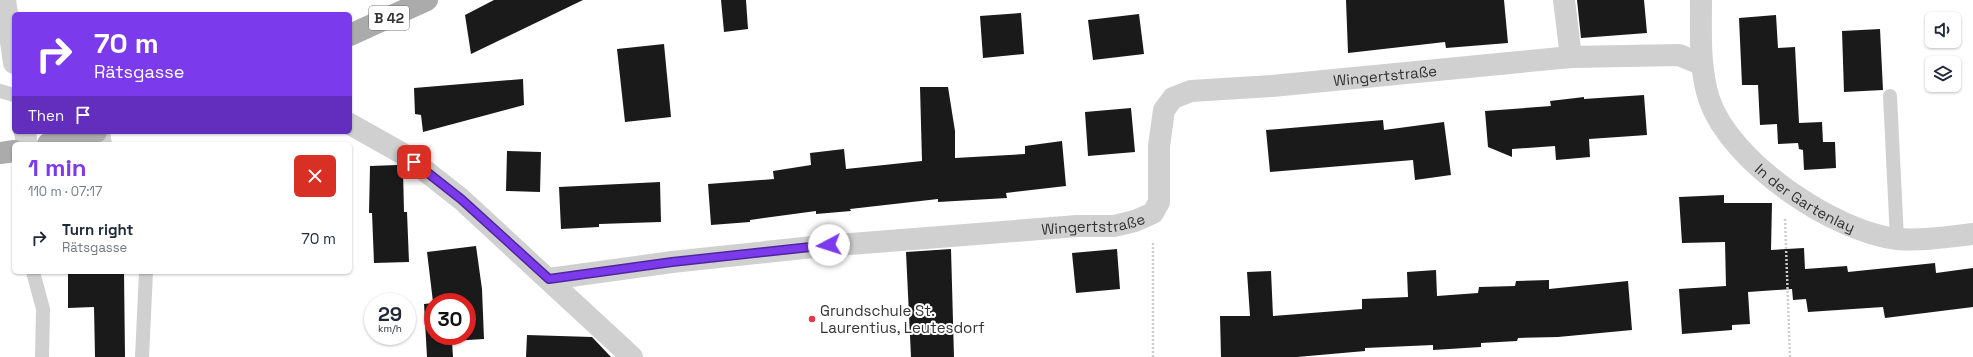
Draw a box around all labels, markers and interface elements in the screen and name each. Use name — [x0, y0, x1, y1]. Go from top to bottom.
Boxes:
road number: B 42 — [369, 6, 409, 30]
map controls — [1925, 12, 1961, 92]
button: sound — [1925, 12, 1961, 48]
text: 70 m — [94, 25, 159, 61]
icon: right — [28, 28, 80, 80]
button: layers — [1925, 56, 1961, 92]
text: Rätsgasse — [94, 60, 184, 83]
street label: Wingertstraße — [1332, 61, 1438, 90]
icon: arrive — [72, 104, 94, 126]
text: Then — [28, 106, 64, 125]
pin — [397, 145, 431, 179]
icon: arrive — [403, 151, 425, 173]
text: 1 min — [28, 152, 87, 183]
button: close — [294, 155, 336, 197]
street label: In der Gartenlay — [1751, 159, 1858, 236]
text: 110 m · 07:17 — [28, 183, 102, 200]
street label: Wingertstraße — [1040, 208, 1148, 238]
text: Turn right — [62, 220, 133, 239]
position arrow — [808, 224, 850, 266]
icon: right — [28, 227, 50, 249]
text: 70 m — [301, 229, 336, 248]
text: Rätsgasse — [62, 239, 127, 256]
speed limit sign: 30 — [424, 293, 476, 345]
text: 29 — [378, 301, 402, 327]
place label: Grundschule St. Laurentius, Leutesdorf — [820, 301, 985, 337]
marker: Grundschule St. Laurentius, Leutesdorf — [807, 314, 817, 324]
text: km/h — [378, 322, 402, 335]

